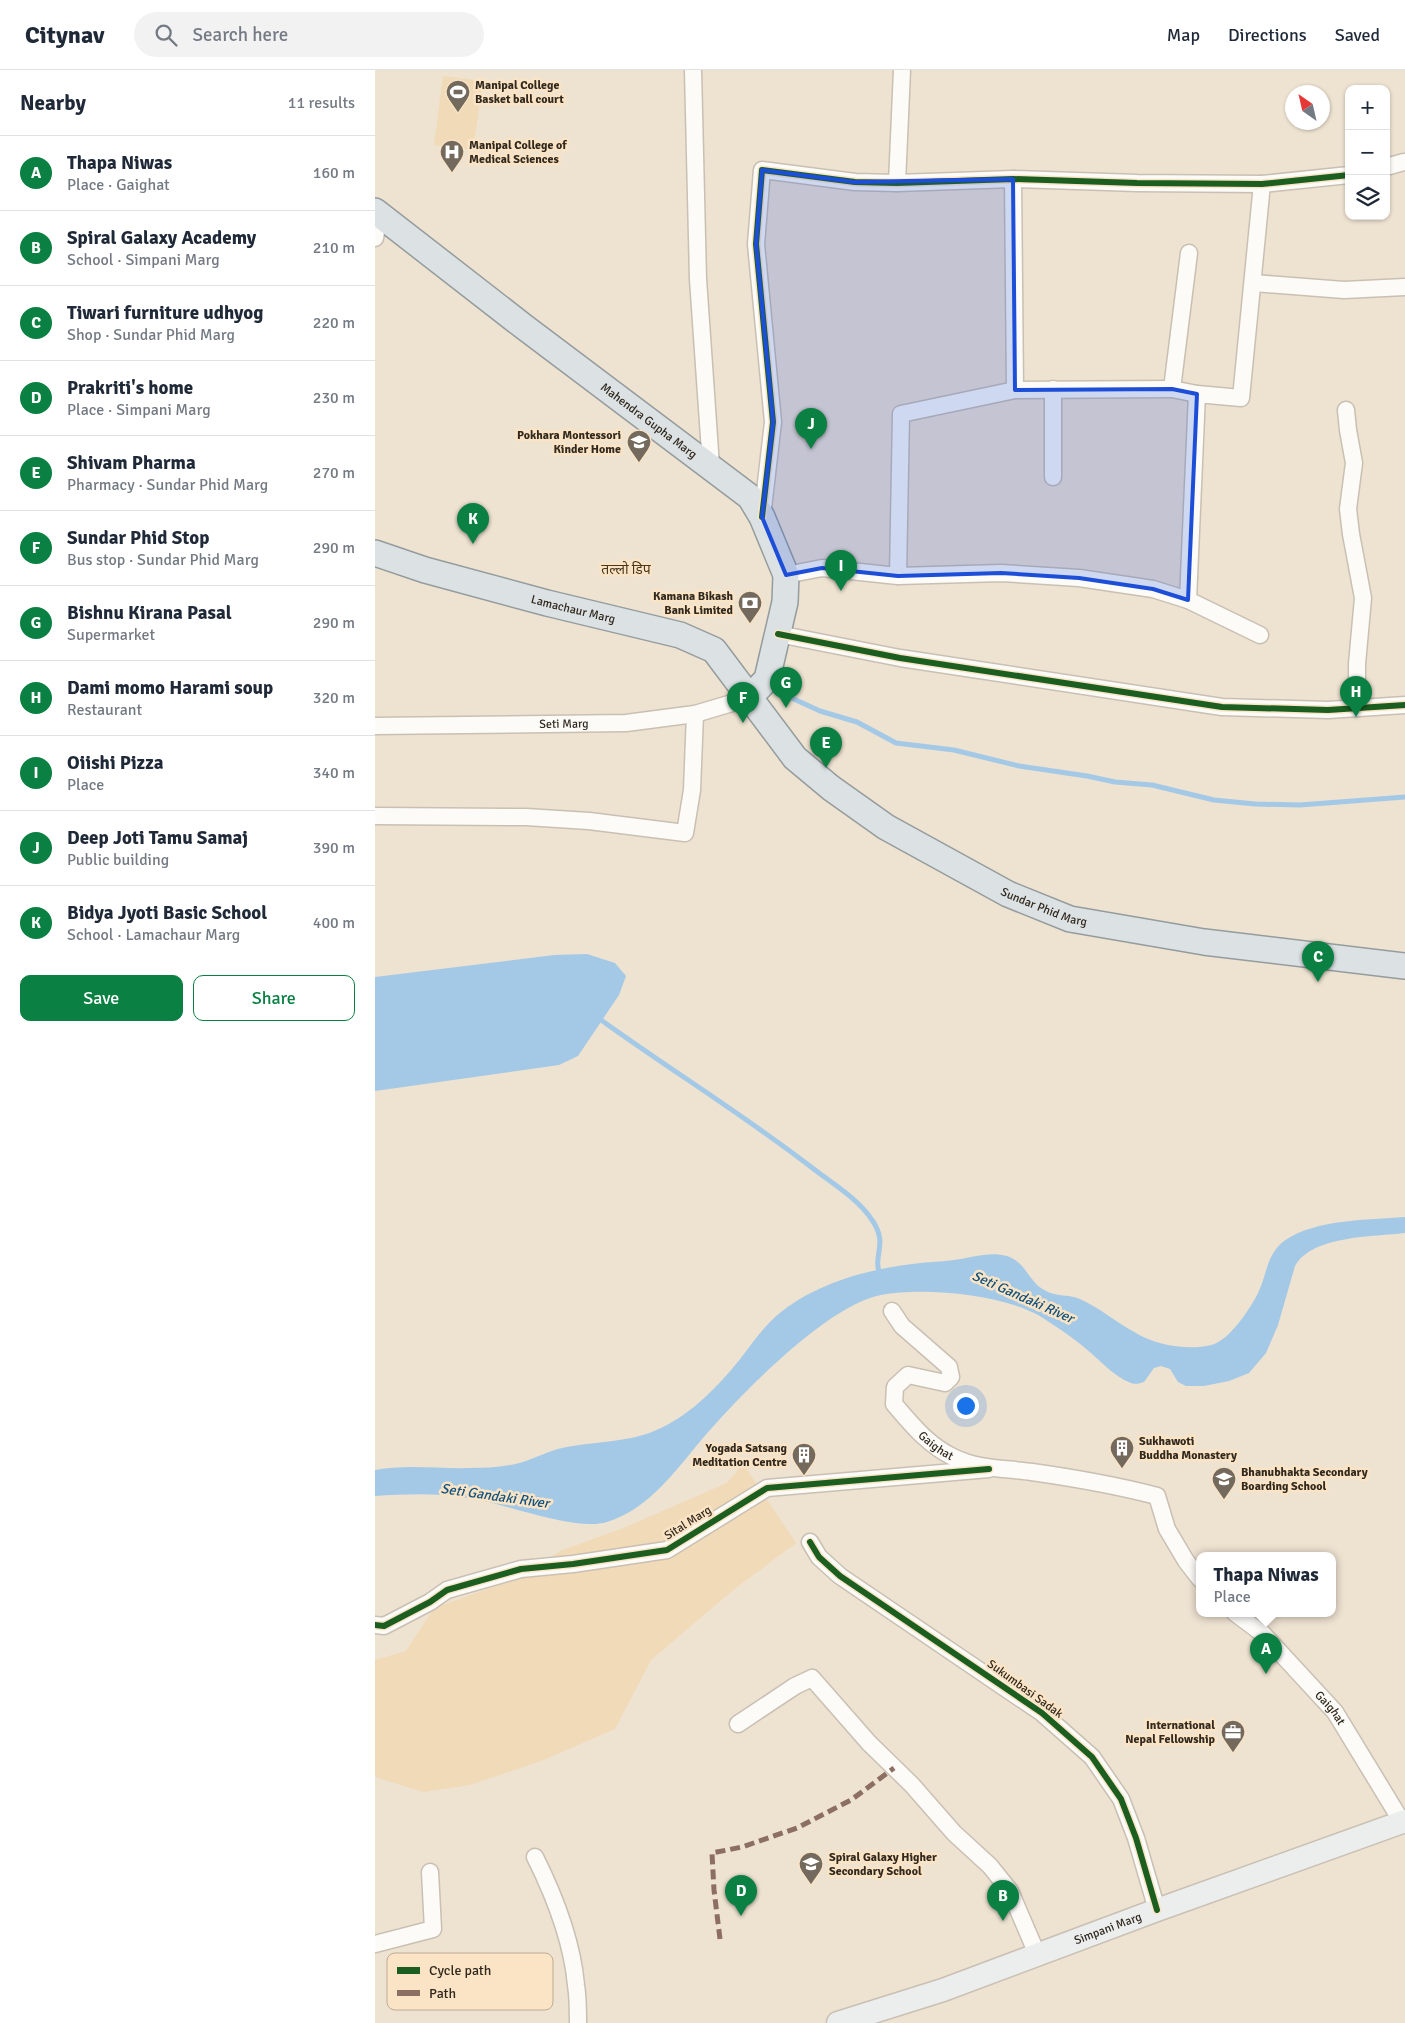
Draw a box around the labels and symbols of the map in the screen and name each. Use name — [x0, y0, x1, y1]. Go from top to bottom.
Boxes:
place label: Manipal College Basket ball court — [475, 78, 564, 107]
sports icon: Manipal College Basket ball court — [445, 79, 471, 113]
north arrow — [1285, 85, 1330, 130]
place label: Manipal College of Medical Sciences — [469, 138, 567, 167]
hospital icon: Manipal College of Medical Sciences — [439, 139, 465, 173]
street label: Mahendra Gupha Marg — [598, 380, 700, 462]
pin: J — [795, 408, 827, 449]
place label: Pokhara Montessori Kinder Home — [517, 428, 621, 457]
school or university icon: Pokhara Montessori Kinder Home — [626, 429, 652, 463]
pin: K — [457, 503, 489, 544]
pin: I — [825, 550, 857, 591]
district label: तल्लो डिप — [601, 561, 652, 578]
place label: Kamana Bikash Bank Limited — [653, 589, 734, 618]
bank icon: Kamana Bikash Bank Limited — [737, 590, 763, 624]
street label: Lamachaur Marg — [529, 591, 617, 627]
pin: G — [770, 667, 802, 708]
pin: H — [1340, 676, 1372, 717]
pin: F — [727, 682, 759, 723]
street label: Seti Marg — [539, 716, 589, 732]
pin: E — [810, 727, 842, 768]
street label: Sundar Phid Marg — [998, 884, 1088, 929]
pin: C — [1302, 941, 1334, 982]
water label: Seti Gandaki River — [970, 1267, 1078, 1328]
your location — [953, 1393, 979, 1419]
street label: Gaighat — [915, 1428, 956, 1463]
place label: Sukhawoti Buddha Monastery — [1139, 1434, 1237, 1463]
building icon: Sukhawoti Buddha Monastery — [1109, 1435, 1135, 1469]
place label: Yogada Satsang Meditation Centre — [692, 1441, 788, 1470]
building icon: Yogada Satsang Meditation Centre — [791, 1442, 817, 1476]
place label: Bhanubhakta Secondary Boarding School — [1241, 1465, 1368, 1494]
school or university icon: Bhanubhakta Secondary Boarding School — [1211, 1466, 1237, 1500]
water label: Seti Gandaki River — [440, 1480, 552, 1512]
street label: Sital Marg — [662, 1503, 714, 1543]
pin: A — [1250, 1633, 1282, 1674]
street label: Sukumbasi Sadak — [984, 1657, 1066, 1721]
street label: Gaighat — [1312, 1688, 1349, 1728]
place label: International Nepal Fellowship — [1125, 1718, 1216, 1747]
office icon: International Nepal Fellowship — [1220, 1719, 1246, 1753]
place label: Spiral Galaxy Higher Secondary School — [829, 1850, 937, 1879]
school or university icon: Spiral Galaxy Higher Secondary School — [798, 1851, 824, 1885]
pin: D — [725, 1875, 757, 1916]
pin: B — [987, 1880, 1019, 1921]
street label: Simpani Marg — [1072, 1909, 1144, 1948]
legend — [387, 1953, 553, 2010]
text: Cycle path — [429, 1962, 491, 1979]
text: Path — [429, 1985, 456, 2002]

